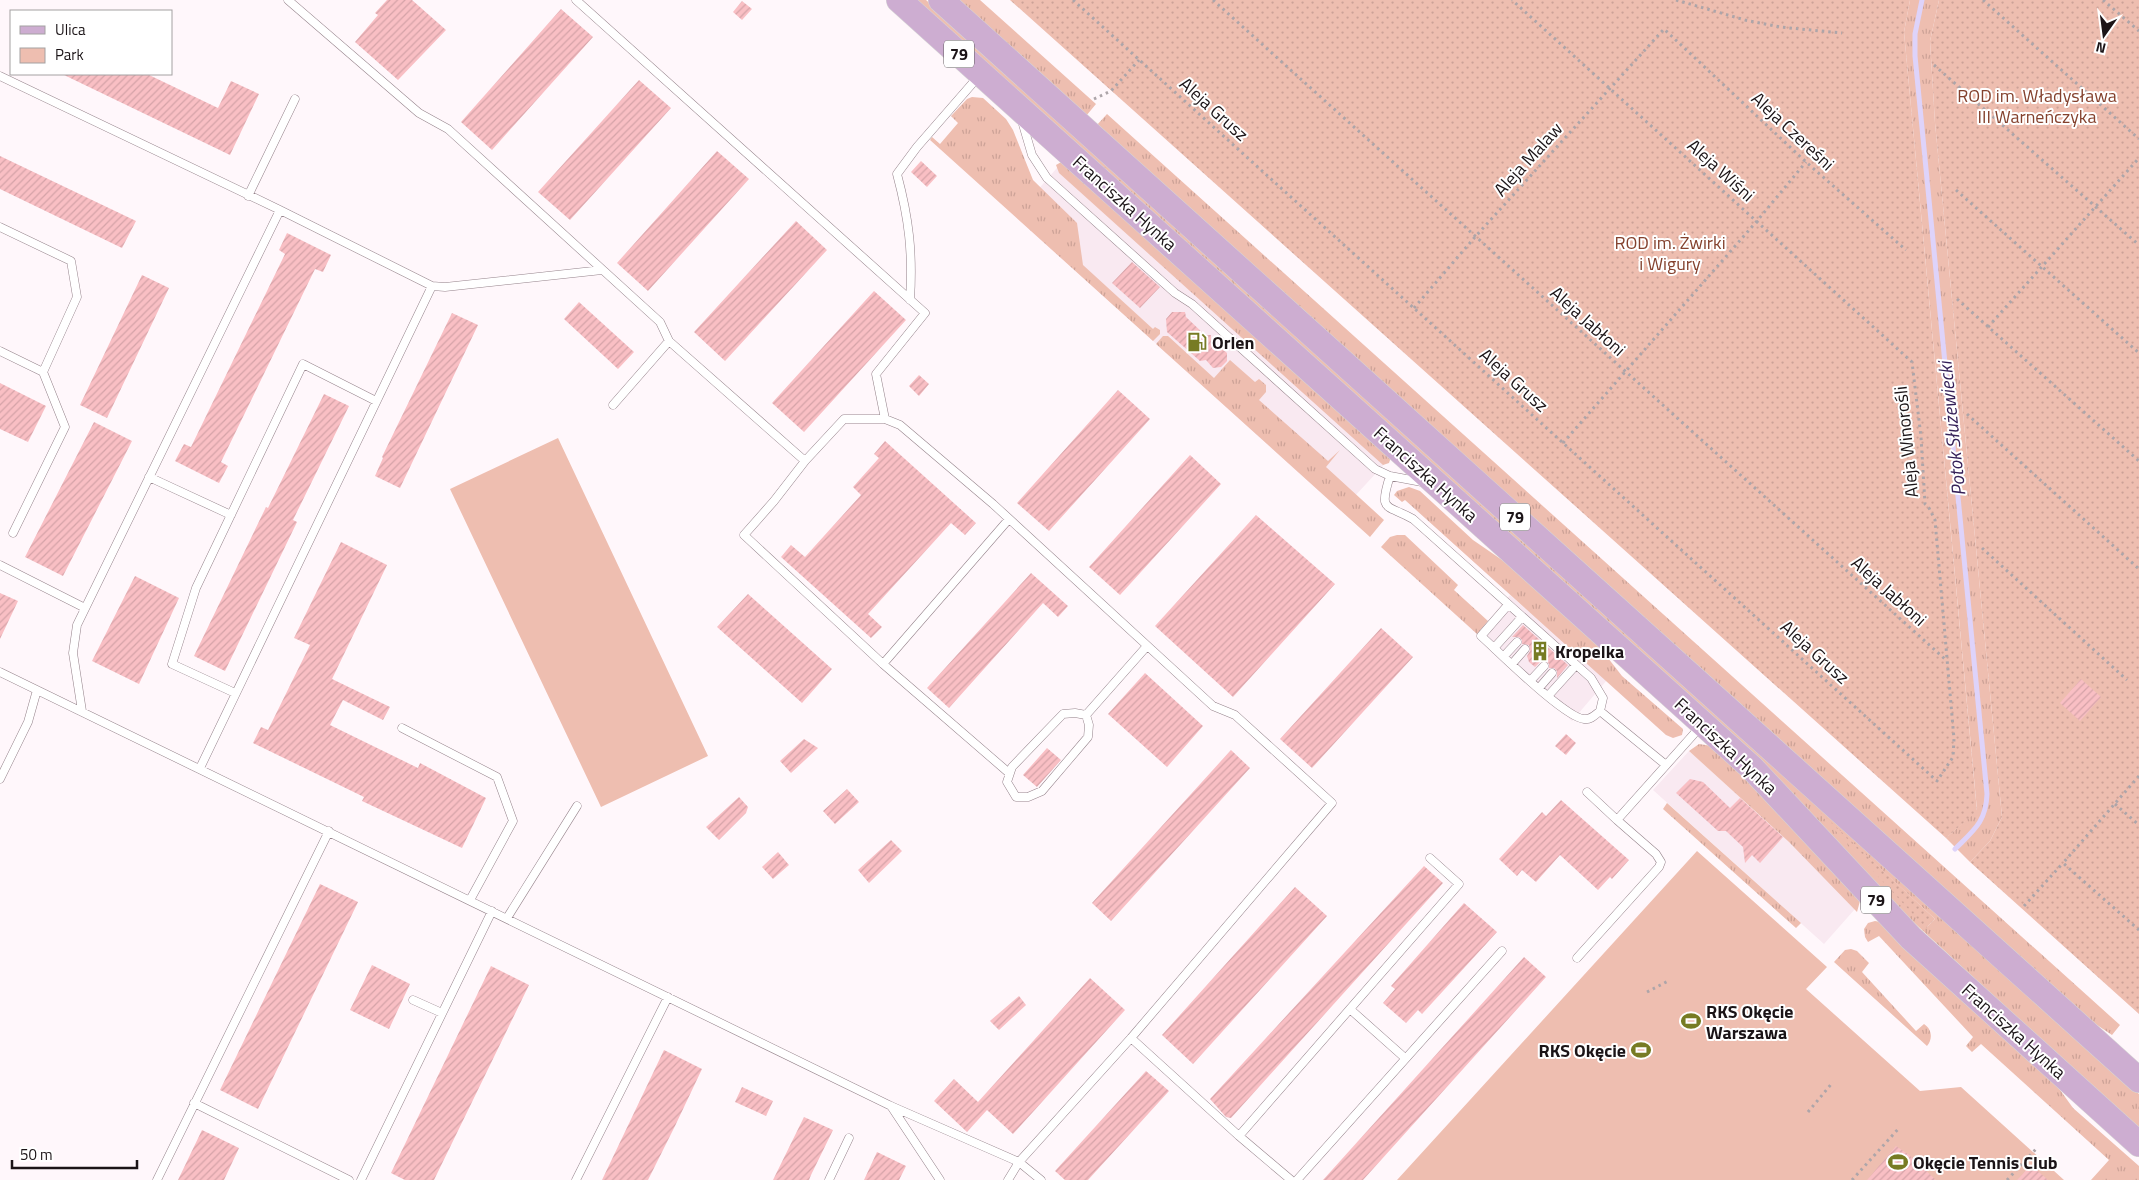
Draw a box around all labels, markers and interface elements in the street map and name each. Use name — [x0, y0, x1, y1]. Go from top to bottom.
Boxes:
legend — [10, 10, 172, 75]
north arrow — [2079, 10, 2129, 60]
text: Ulica — [55, 18, 86, 41]
text: N — [2093, 37, 2108, 59]
road number: 79 — [944, 41, 974, 68]
text: Park — [55, 43, 84, 66]
street label: Aleja Grusz — [1174, 71, 1254, 147]
park label: ROD im. Władysława III Warneńczyka — [1957, 82, 2117, 130]
street label: Aleja Czereśni — [1745, 85, 1841, 177]
street label: Aleja Malaw — [1487, 116, 1569, 202]
street label: Aleja Wiśni — [1681, 132, 1761, 208]
street label: Franciszka Hynka — [1067, 149, 1183, 257]
park label: ROD im. Żwirki i Wigury — [1614, 229, 1726, 277]
street label: Aleja Jabłoni — [1544, 280, 1632, 362]
place label: Orlen — [1212, 329, 1254, 356]
fuel station icon: Orlen — [1186, 331, 1208, 353]
street label: Aleja Grusz — [1474, 342, 1554, 418]
water label: Potok Służewiecki — [1929, 358, 1972, 498]
street label: Aleja Winorośli — [1887, 385, 1925, 499]
street label: Franciszka Hynka — [1368, 420, 1484, 528]
road number: 79 — [1500, 504, 1530, 530]
street label: Aleja Jabłoni — [1845, 550, 1933, 632]
street label: Aleja Grusz — [1775, 614, 1855, 690]
place label: Kropelka — [1555, 638, 1624, 665]
building icon: Kropelka — [1529, 640, 1551, 662]
street label: Franciszka Hynka — [1669, 691, 1783, 801]
road number: 79 — [1861, 886, 1891, 914]
street label: Franciszka Hynka — [1956, 977, 2072, 1085]
place label: RKS Okęcie Warszawa — [1706, 998, 1793, 1046]
sports icon: RKS Okęcie Warszawa — [1680, 1010, 1702, 1032]
place label: RKS Okęcie — [1539, 1037, 1626, 1064]
sports icon: RKS Okęcie — [1630, 1039, 1652, 1061]
scale bar — [12, 1138, 138, 1170]
text: 50 m — [20, 1143, 53, 1166]
place label: Okęcie Tennis Club — [1913, 1149, 2058, 1176]
sports icon: Okęcie Tennis Club — [1887, 1151, 1909, 1173]

